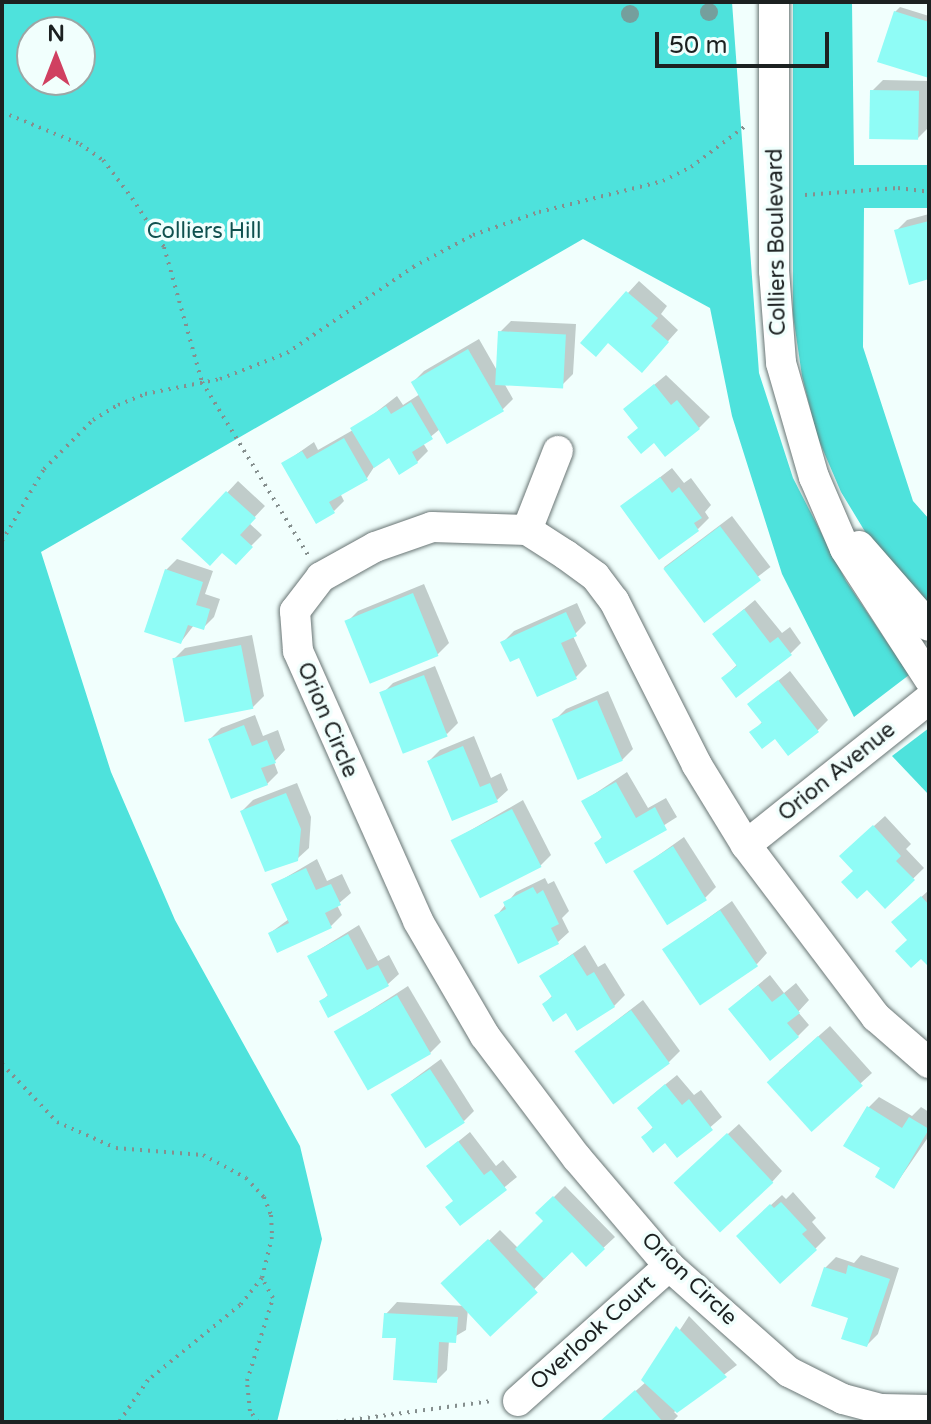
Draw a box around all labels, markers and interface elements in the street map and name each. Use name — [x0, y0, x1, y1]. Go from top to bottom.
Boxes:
north arrow — [16, 16, 96, 96]
scale bar — [659, 16, 833, 66]
text: N — [47, 21, 65, 47]
text: 50 m — [669, 31, 727, 60]
street label: Colliers Boulevard — [762, 148, 792, 336]
park label: Colliers Hill — [147, 219, 261, 245]
street label: Orion Circle — [291, 658, 363, 782]
street label: Orion Avenue — [773, 717, 901, 827]
street label: Orion Circle — [636, 1227, 742, 1331]
street label: Overlook Court — [525, 1270, 661, 1396]

